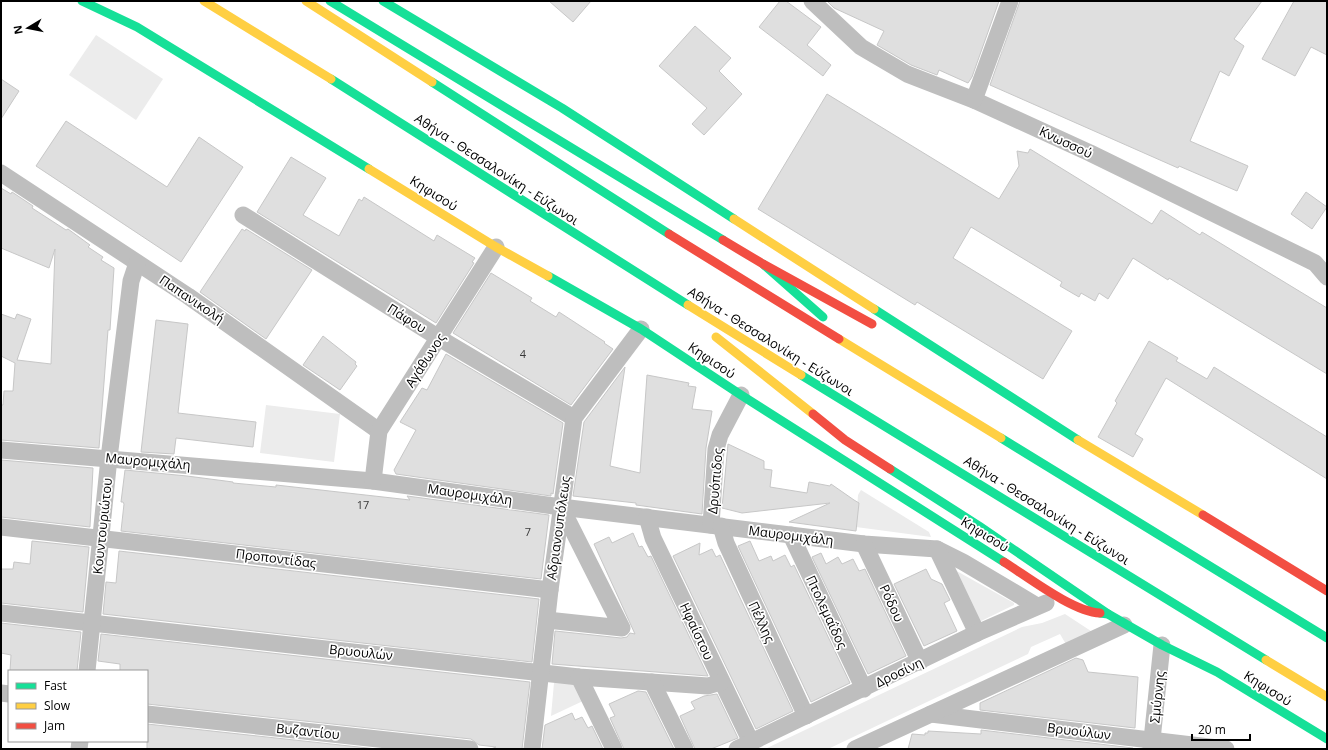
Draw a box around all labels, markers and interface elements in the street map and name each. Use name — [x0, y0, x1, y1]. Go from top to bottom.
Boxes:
north arrow — [8, 8, 48, 48]
text: N — [9, 24, 26, 36]
street label: Αθήνα - Θεσσαλονίκη - Εύζωνοι — [411, 109, 583, 229]
street label: Κνωσσού — [1036, 122, 1096, 162]
street label: Κηφισού — [407, 171, 461, 215]
street label: Παπανικολή — [156, 271, 228, 327]
street label: Αθήνα - Θεσσαλονίκη - Εύζωνοι — [685, 282, 858, 400]
street label: Πάφου — [384, 299, 430, 337]
street label: Αγάθωνος — [401, 329, 449, 391]
street label: Κηφισού — [685, 338, 739, 382]
house number: 4 — [520, 346, 527, 361]
street label: Δρυόπιδος — [703, 447, 727, 515]
street label: Μαυρομιχάλη — [105, 448, 191, 474]
street label: Αθήνα - Θεσσαλονίκη - Εύζωνοι — [961, 451, 1134, 569]
street label: Αδριανουπόλεως — [542, 475, 574, 581]
street label: Κουντουριώτου — [88, 477, 116, 575]
street label: Μαυρομιχάλη — [426, 479, 514, 509]
house number: 17 — [357, 497, 369, 512]
street label: Κηφισού — [958, 512, 1012, 556]
street label: Μαυρομιχάλη — [747, 521, 835, 549]
house number: 7 — [525, 524, 531, 539]
street label: Προποντίδας — [235, 544, 317, 572]
street label: Πτολεμαΐδος — [802, 572, 852, 652]
street label: Ρόδου — [876, 581, 908, 625]
street label: Πέλλης — [745, 598, 779, 646]
street label: Ηφαίστου — [676, 600, 718, 663]
street label: Βρυουλών — [328, 640, 394, 664]
street label: Δροσίνη — [872, 653, 926, 691]
street label: Κηφισού — [1241, 666, 1295, 710]
legend — [8, 670, 148, 742]
street label: Σμύρνης — [1145, 670, 1169, 724]
text: Fast — [44, 677, 67, 694]
text: Slow — [44, 697, 71, 714]
scale bar — [1192, 716, 1250, 742]
text: Jam — [43, 717, 65, 734]
street label: Βρυούλων — [1046, 718, 1112, 744]
street label: Βυζαντίου — [275, 719, 341, 743]
text: 20 m — [1198, 721, 1226, 738]

